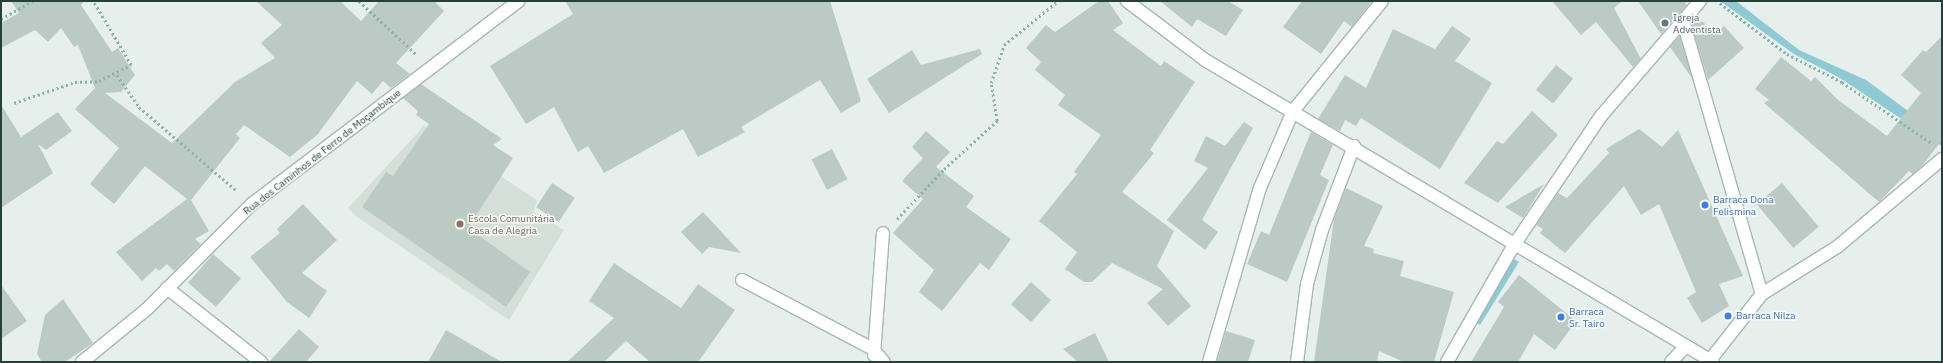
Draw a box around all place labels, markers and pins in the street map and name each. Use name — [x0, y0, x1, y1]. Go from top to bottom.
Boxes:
place label: Igreja Adventista — [1673, 11, 1721, 34]
marker: Igreja Adventista — [1660, 18, 1670, 28]
place label: Barraca Dona Felismina — [1713, 193, 1774, 216]
marker: Barraca Dona Felismina — [1700, 200, 1710, 210]
place label: Escola Comunitária Casa de Alegria — [468, 212, 554, 236]
marker: Escola Comunitária Casa de Alegria — [455, 219, 465, 229]
place label: Barraca Sr. Tairo — [1569, 305, 1605, 328]
place label: Barraca Nilza — [1736, 310, 1796, 322]
marker: Barraca Nilza — [1723, 311, 1733, 321]
marker: Barraca Sr. Tairo — [1556, 312, 1566, 322]

